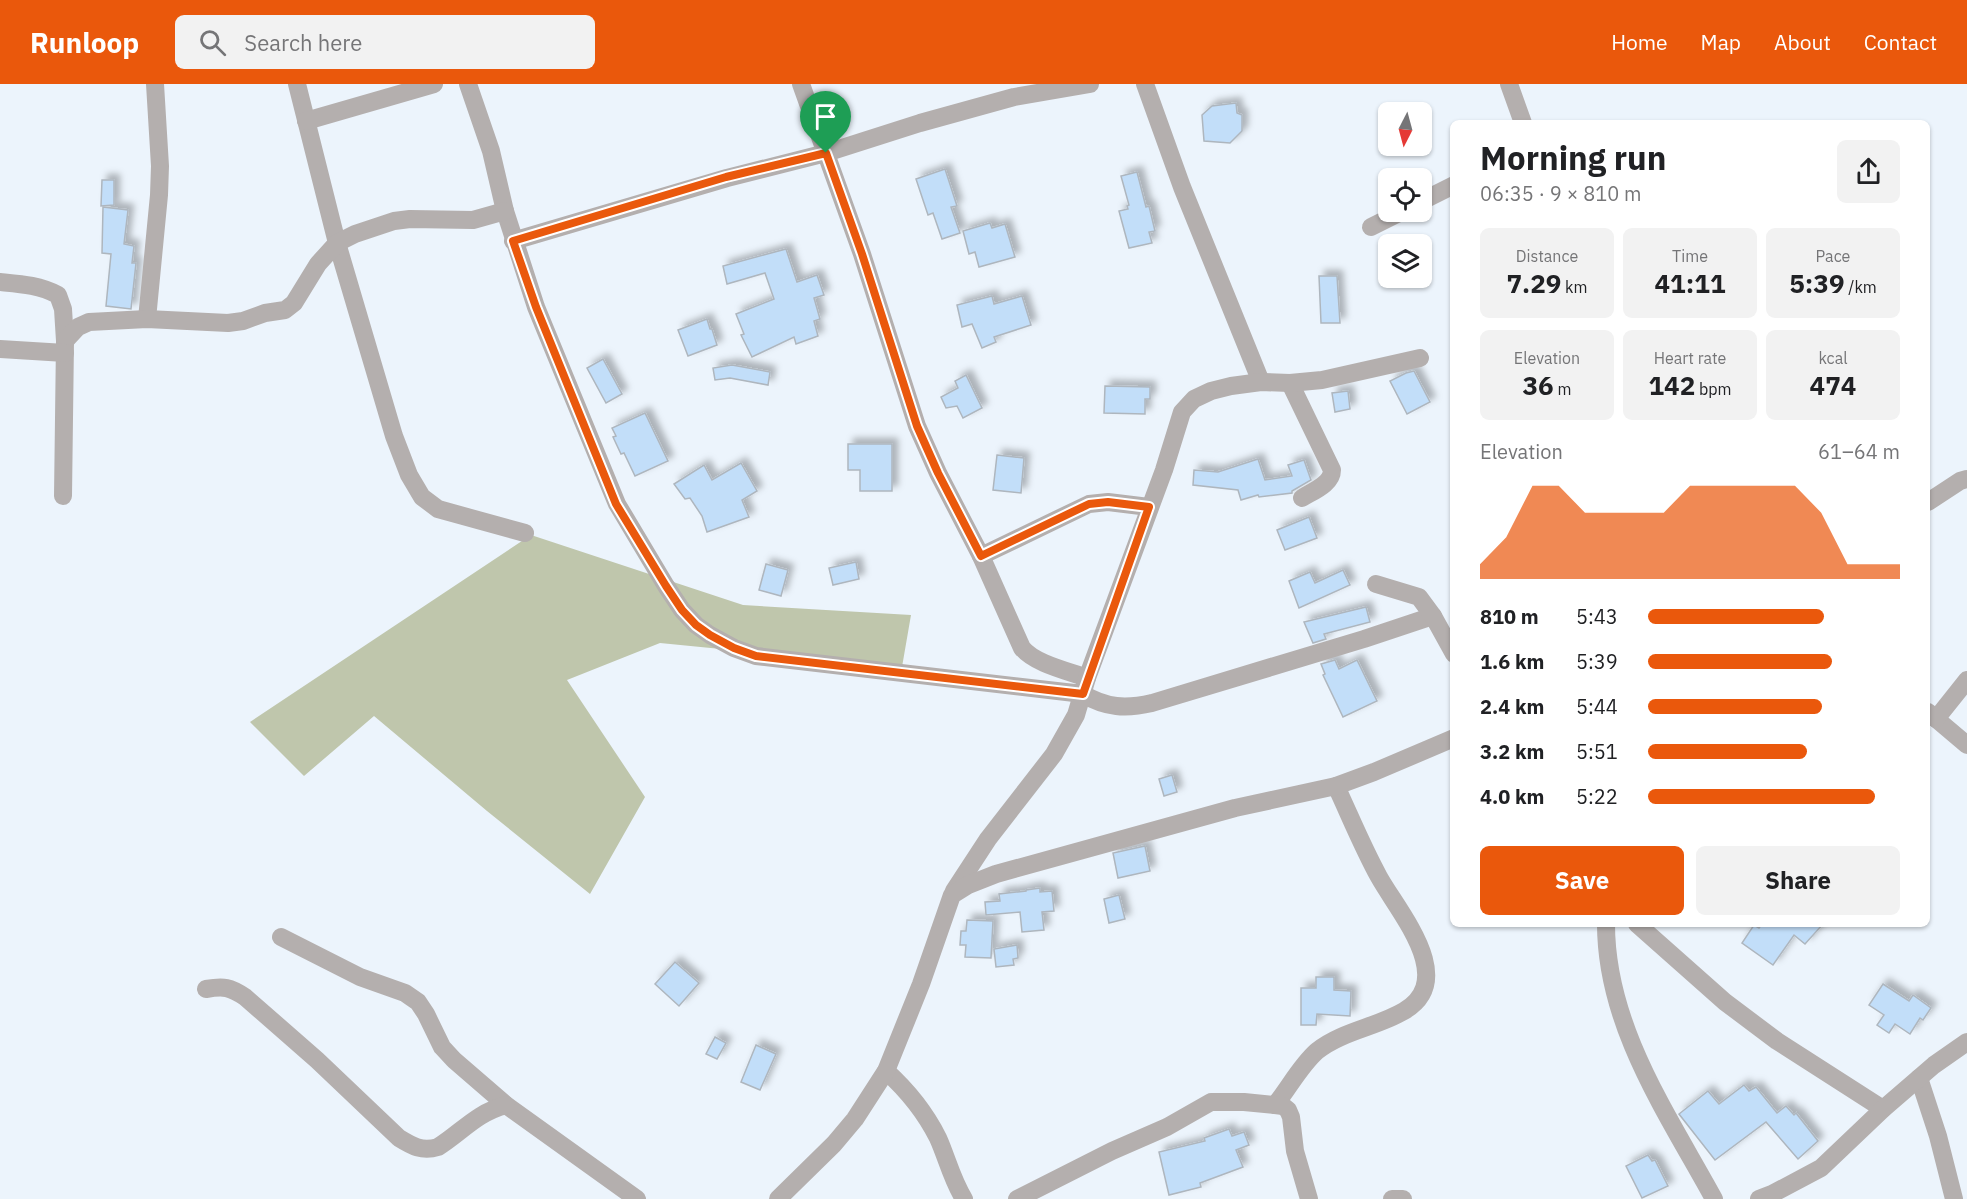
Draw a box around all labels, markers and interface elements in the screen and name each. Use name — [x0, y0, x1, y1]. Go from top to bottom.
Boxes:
search box — [175, 15, 595, 69]
text: Runloop — [30, 24, 139, 61]
icon: search — [196, 26, 229, 59]
text: Search here — [244, 28, 362, 57]
text: Home — [1611, 28, 1668, 56]
text: Map — [1701, 28, 1741, 56]
text: About — [1774, 28, 1831, 56]
text: Contact — [1864, 28, 1937, 56]
pin — [800, 91, 851, 153]
icon: arrive — [809, 100, 842, 133]
north arrow — [1378, 102, 1432, 156]
map controls — [1378, 102, 1432, 288]
text: Morning run — [1480, 136, 1666, 179]
button: share — [1837, 140, 1900, 203]
button: locate — [1378, 168, 1432, 222]
text: 06:35 · 9 × 810 m — [1480, 180, 1641, 207]
button: layers — [1378, 234, 1432, 288]
text: Distance — [1516, 246, 1578, 266]
text: Time — [1672, 246, 1708, 266]
text: Pace — [1816, 246, 1850, 266]
text: 7.29 — [1506, 266, 1561, 300]
text: 41:11 — [1655, 266, 1725, 300]
text: 5:39 — [1789, 266, 1845, 300]
text: km — [1561, 277, 1588, 297]
text: /km — [1845, 277, 1877, 297]
text: Elevation — [1514, 348, 1580, 368]
text: Heart rate — [1654, 348, 1726, 368]
text: kcal — [1818, 348, 1848, 368]
text: 36 — [1523, 368, 1554, 402]
text: 142 — [1648, 368, 1695, 402]
text: 474 — [1810, 368, 1856, 402]
text: m — [1554, 379, 1571, 399]
text: bpm — [1695, 379, 1732, 399]
text: Elevation — [1480, 438, 1563, 465]
text: 61–64 m — [1818, 438, 1900, 465]
text: 810 m — [1480, 603, 1539, 630]
text: 5:43 — [1576, 603, 1618, 630]
text: 1.6 km — [1480, 648, 1544, 675]
text: 5:39 — [1576, 648, 1618, 675]
text: 2.4 km — [1480, 693, 1544, 720]
text: 5:44 — [1576, 693, 1618, 720]
text: 3.2 km — [1480, 738, 1544, 765]
text: 5:51 — [1576, 738, 1618, 765]
text: 4.0 km — [1480, 783, 1544, 810]
text: 5:22 — [1576, 783, 1618, 810]
button: Save — [1480, 846, 1684, 915]
button: Share — [1696, 846, 1900, 915]

